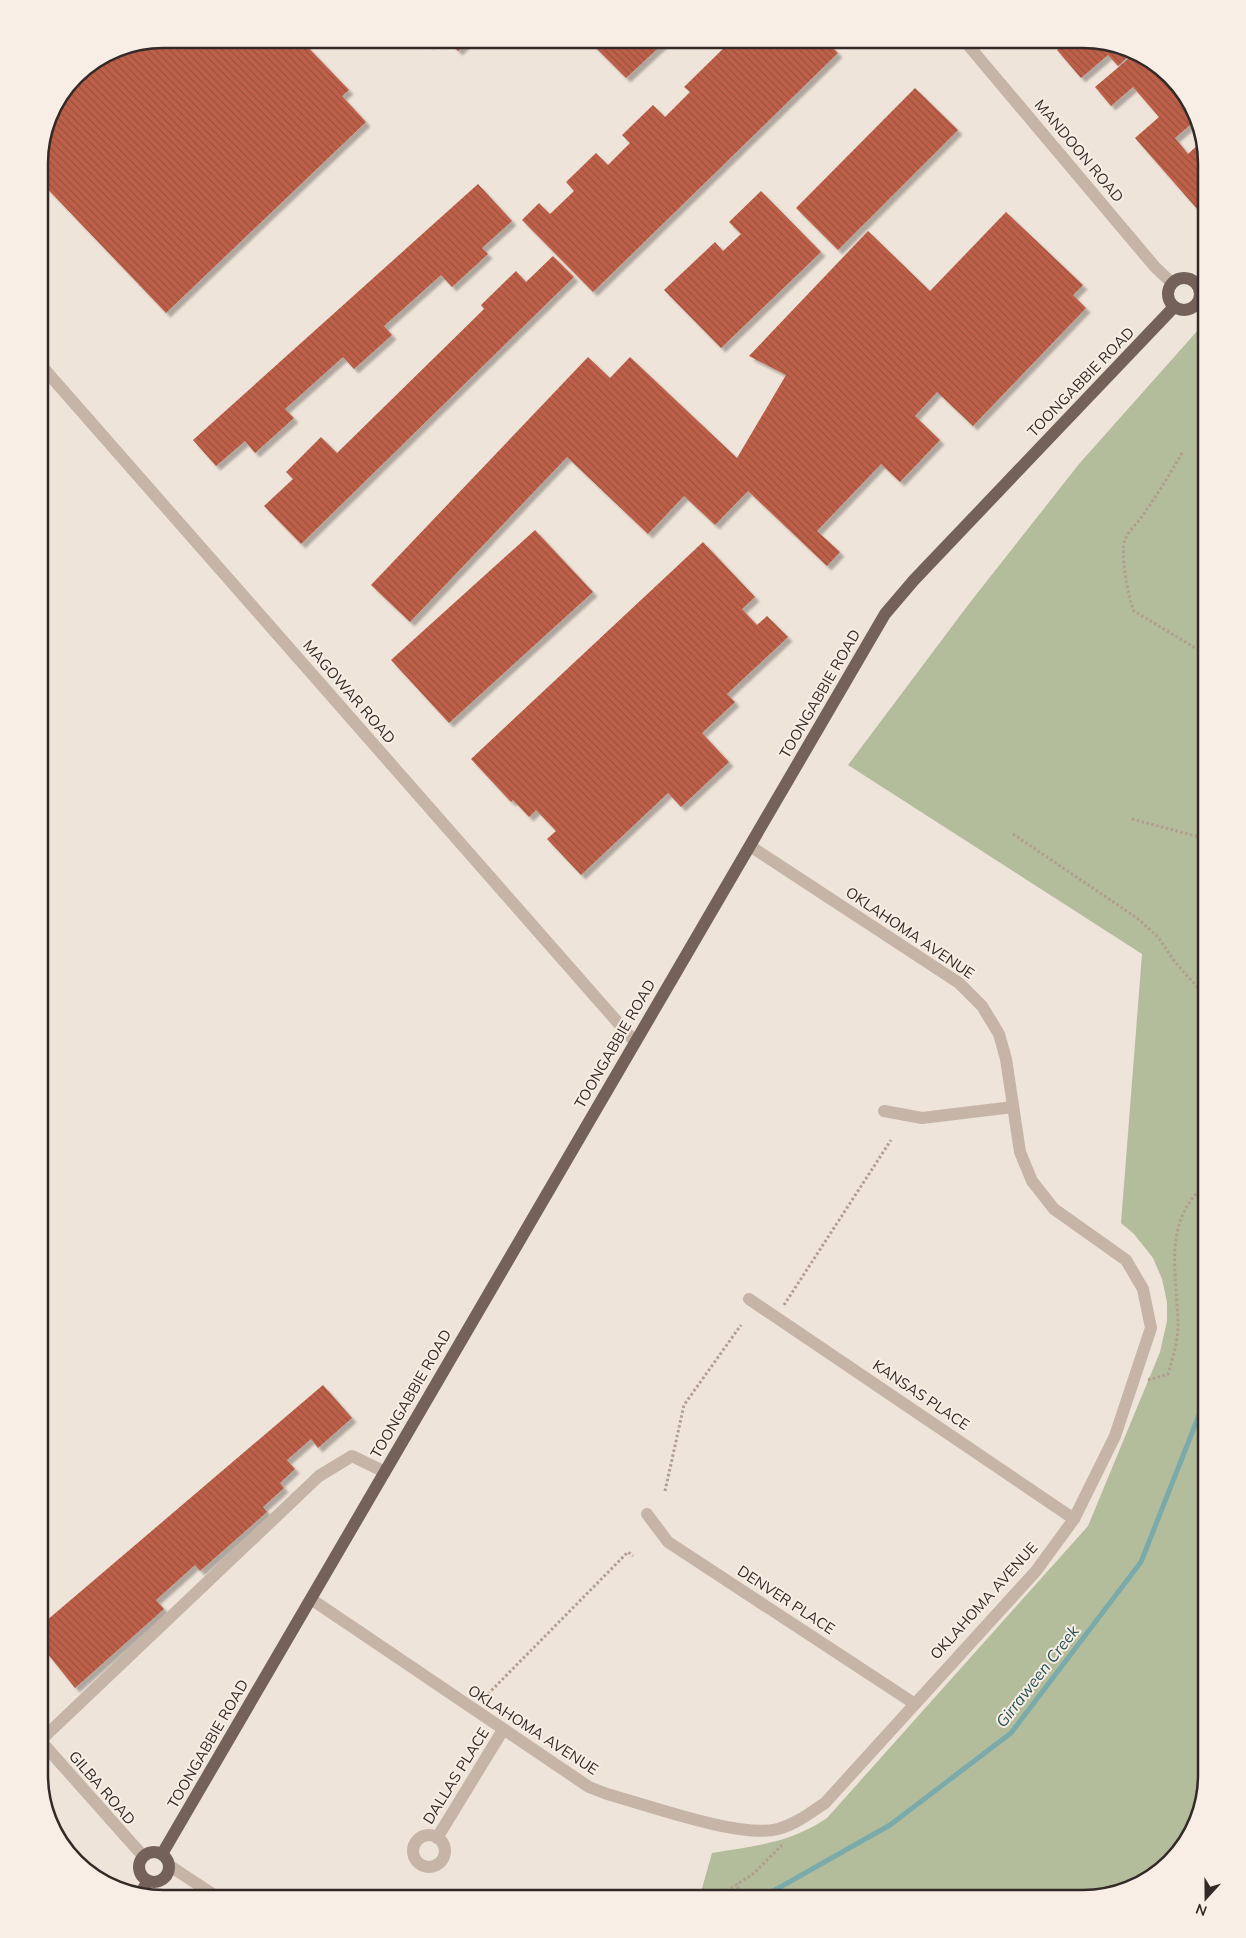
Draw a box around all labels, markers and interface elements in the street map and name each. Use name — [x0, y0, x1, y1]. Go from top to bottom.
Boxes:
street label: MANDOON ROAD — [1031, 95, 1128, 206]
street label: TOONGABBIE ROAD — [1023, 323, 1138, 441]
street label: TOONGABBIE ROAD — [775, 626, 864, 762]
street label: MAGOWAR ROAD — [299, 636, 400, 747]
street label: OKLAHOMA AVENUE — [842, 882, 978, 983]
street label: TOONGABBIE ROAD — [570, 976, 659, 1112]
street label: TOONGABBIE ROAD — [366, 1326, 455, 1462]
street label: KANSAS PLACE — [869, 1355, 973, 1434]
street label: OKLAHOMA AVENUE — [926, 1538, 1041, 1663]
street label: DENVER PLACE — [734, 1561, 839, 1638]
water label: Girraween Creek — [991, 1621, 1083, 1731]
street label: TOONGABBIE ROAD — [163, 1676, 252, 1812]
street label: OKLAHOMA AVENUE — [465, 1680, 602, 1779]
street label: DALLAS PLACE — [418, 1724, 493, 1827]
street label: GILBA ROAD — [65, 1747, 140, 1829]
north arrow — [1181, 1873, 1231, 1923]
text: N — [1193, 1900, 1210, 1920]

